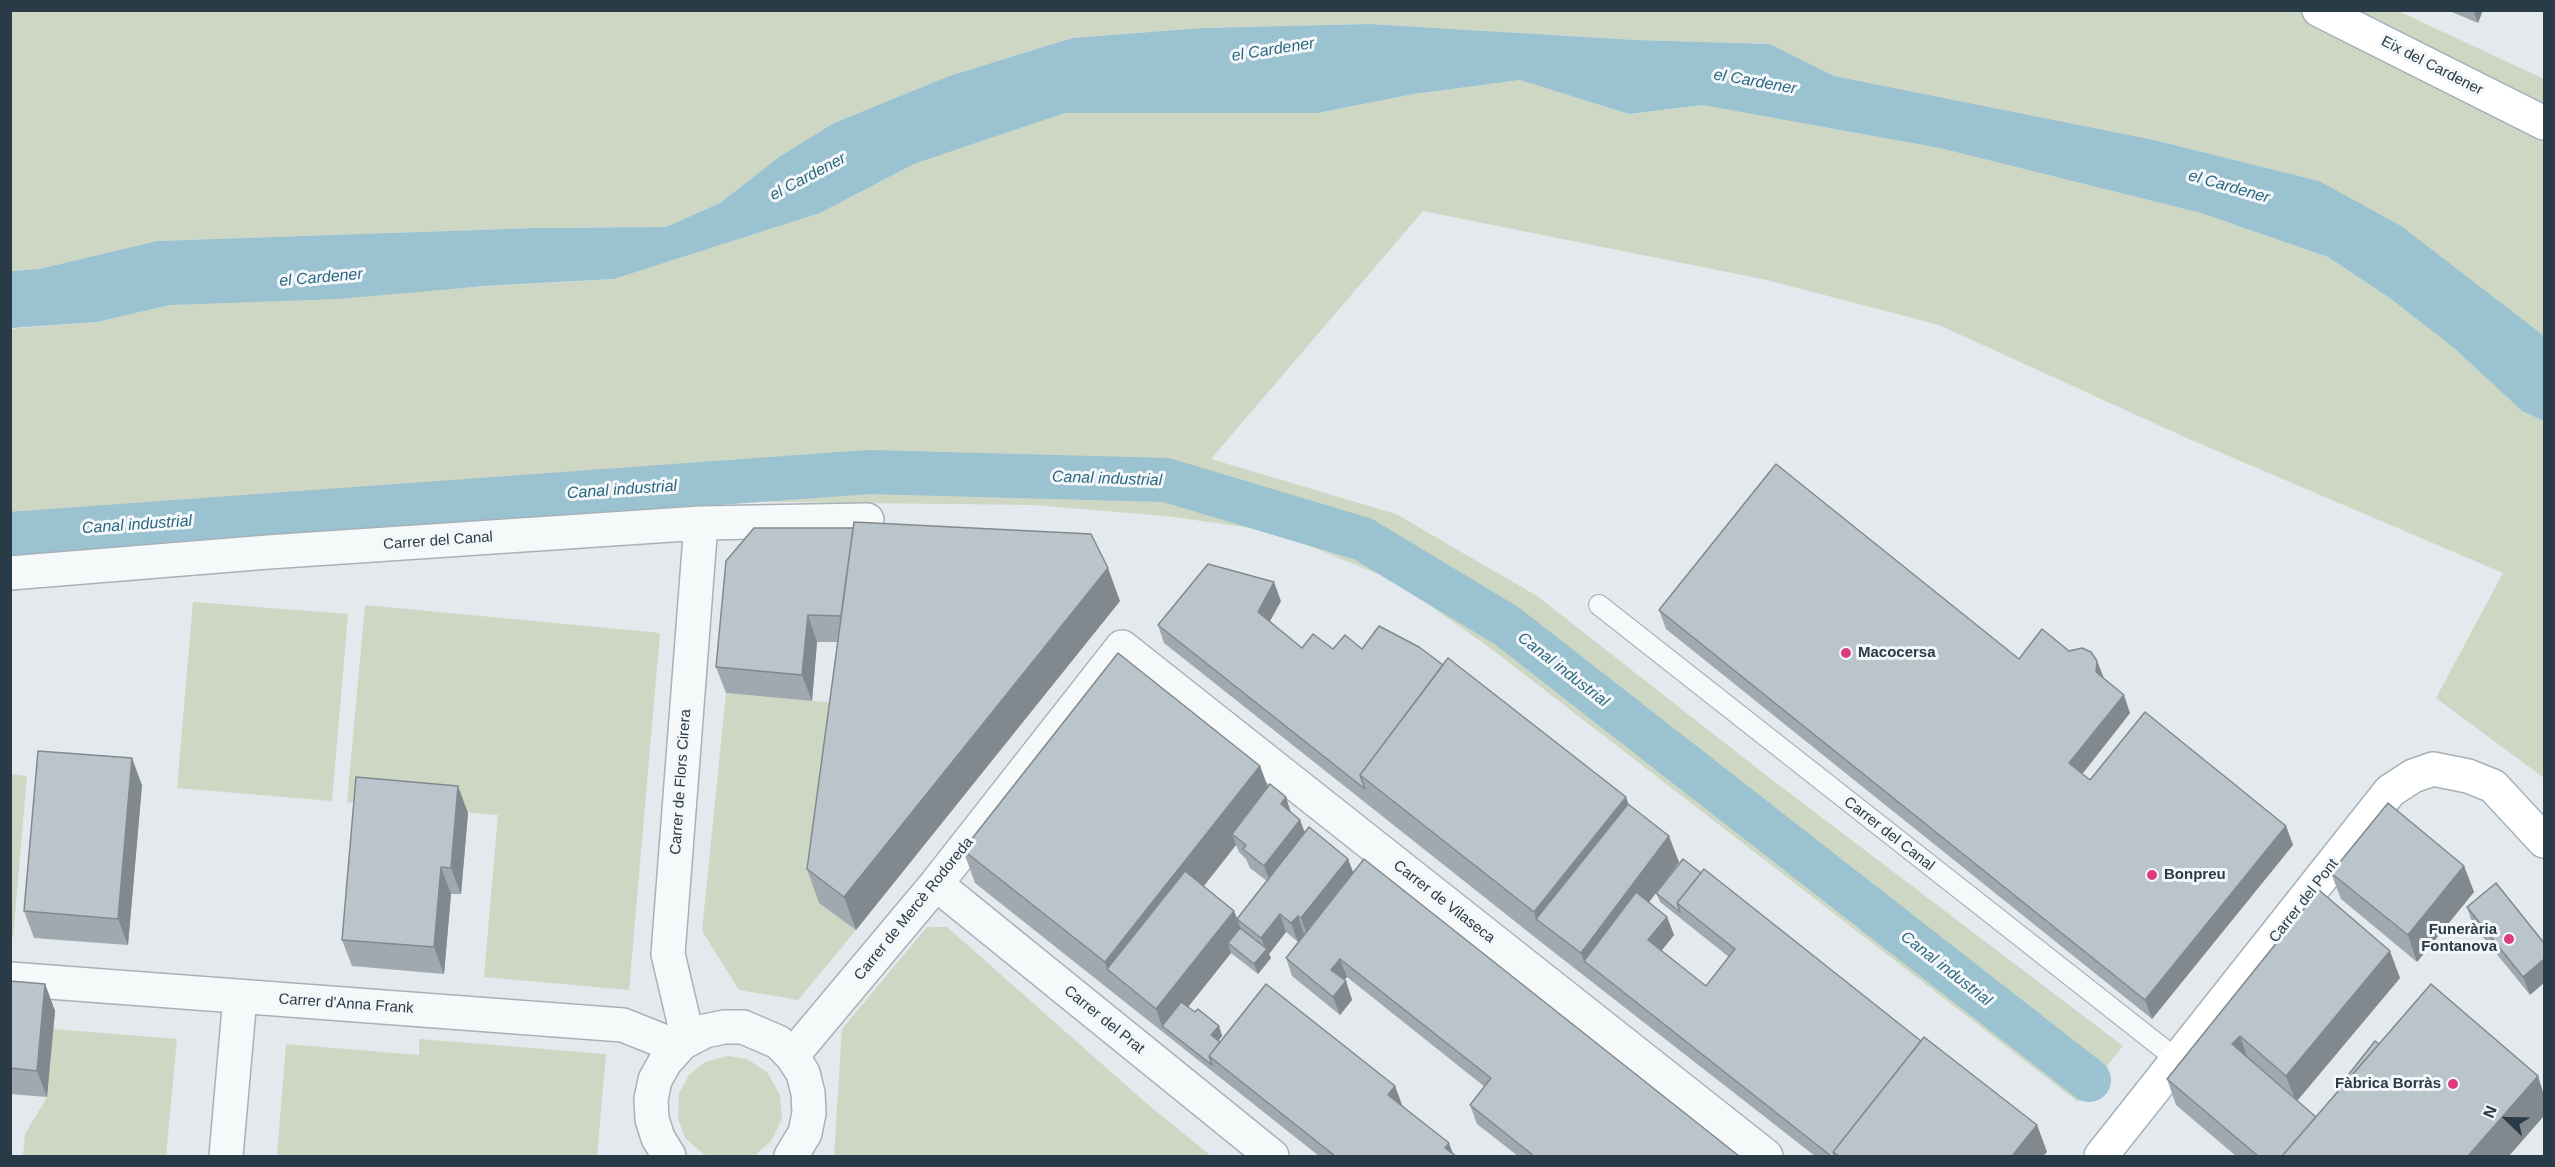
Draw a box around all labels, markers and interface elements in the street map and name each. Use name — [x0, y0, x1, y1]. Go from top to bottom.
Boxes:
street label: Eix del Cardener — [2378, 33, 2486, 99]
water label: el Cardener — [1230, 34, 1316, 66]
water label: el Cardener — [1712, 65, 1798, 99]
water label: el Cardener — [767, 149, 849, 205]
water label: el Cardener — [2186, 166, 2272, 208]
water label: el Cardener — [279, 265, 363, 291]
water label: Canal industrial — [1052, 467, 1162, 491]
water label: Canal industrial — [566, 477, 678, 503]
water label: Canal industrial — [81, 512, 193, 538]
street label: Carrer del Canal — [382, 528, 494, 554]
water label: Canal industrial — [1514, 628, 1612, 712]
place label: Macocersa — [1858, 644, 1936, 662]
marker: Macocersa — [1839, 646, 1853, 660]
street label: Carrer de Flors Cirera — [667, 709, 695, 855]
street label: Carrer del Canal — [1840, 793, 1938, 875]
street label: Carrer de Mercè Rodoreda — [851, 834, 977, 984]
street label: Carrer del Pont — [2266, 855, 2342, 947]
street label: Carrer de Vilaseca — [1390, 857, 1498, 947]
place label: Bonpreu — [2164, 866, 2226, 884]
marker: Bonpreu — [2145, 868, 2159, 882]
place label: Funerària Fontanova — [2421, 921, 2497, 956]
water label: Canal industrial — [1897, 927, 1995, 1011]
marker: Funerària Fontanova — [2502, 932, 2516, 946]
street label: Carrer del Prat — [1060, 982, 1148, 1058]
street label: Carrer d'Anna Frank — [278, 990, 414, 1018]
place label: Fàbrica Borràs — [2335, 1075, 2441, 1093]
marker: Fàbrica Borràs — [2446, 1077, 2460, 1091]
north arrow — [2477, 1089, 2537, 1149]
text: N — [2480, 1103, 2500, 1120]

